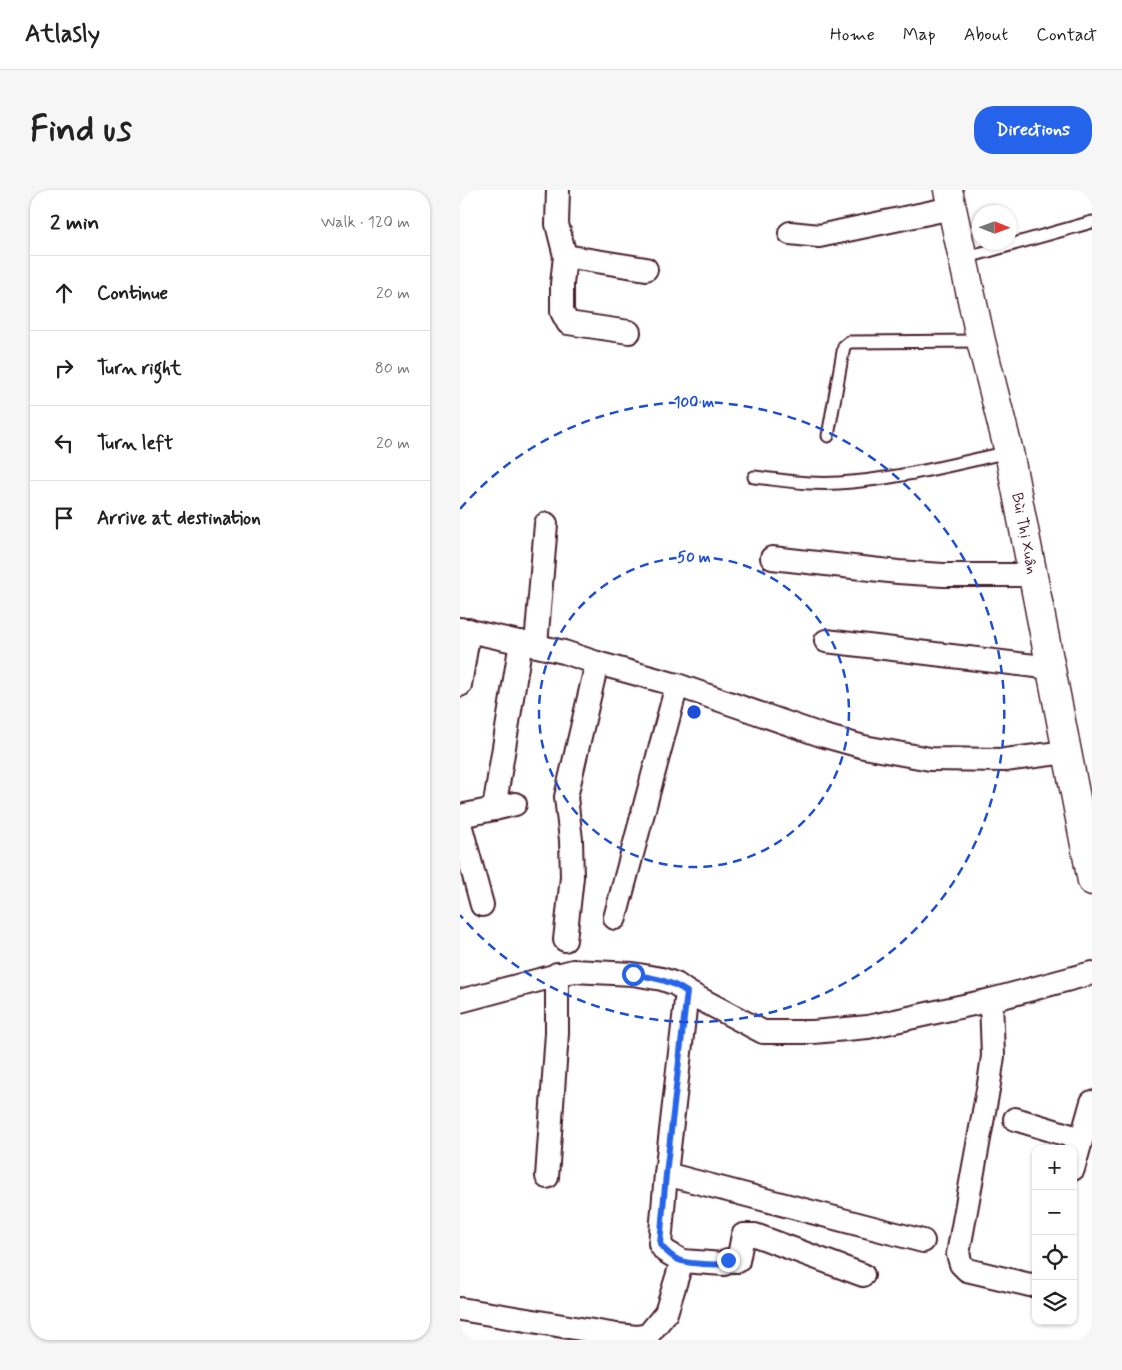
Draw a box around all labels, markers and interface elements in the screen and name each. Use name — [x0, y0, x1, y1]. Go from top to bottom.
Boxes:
text: Atlasly — [25, 19, 100, 50]
text: Home — [830, 23, 875, 47]
text: Map — [903, 23, 936, 47]
text: About — [964, 23, 1008, 47]
text: Contact — [1036, 23, 1097, 47]
button: Directions — [974, 106, 1092, 154]
text: Find us — [30, 107, 132, 153]
north arrow — [972, 205, 1017, 250]
text: 2 min — [50, 209, 99, 237]
text: Walk · 120 m — [321, 212, 410, 233]
icon: ahead — [50, 279, 78, 307]
text: Continue — [97, 281, 168, 306]
text: 20 m — [376, 283, 410, 304]
icon: right — [50, 354, 78, 382]
text: Turn right — [97, 356, 181, 381]
text: 80 m — [375, 358, 410, 379]
text: 100 m — [674, 393, 714, 413]
icon: left — [50, 429, 78, 457]
text: Turn left — [97, 431, 173, 456]
text: 20 m — [376, 433, 410, 454]
street label: Bùi Thị Xuân — [1007, 491, 1043, 576]
icon: arrive — [50, 504, 78, 532]
text: Arrive at destination — [97, 506, 261, 531]
text: 50 m — [677, 548, 711, 568]
centre of rings — [685, 703, 703, 721]
route start — [622, 963, 645, 986]
map controls — [1032, 1145, 1077, 1325]
button: + — [1032, 1145, 1077, 1190]
button: − — [1032, 1190, 1077, 1235]
button: locate — [1032, 1235, 1077, 1280]
route end — [717, 1249, 740, 1272]
button: layers — [1032, 1280, 1077, 1325]

